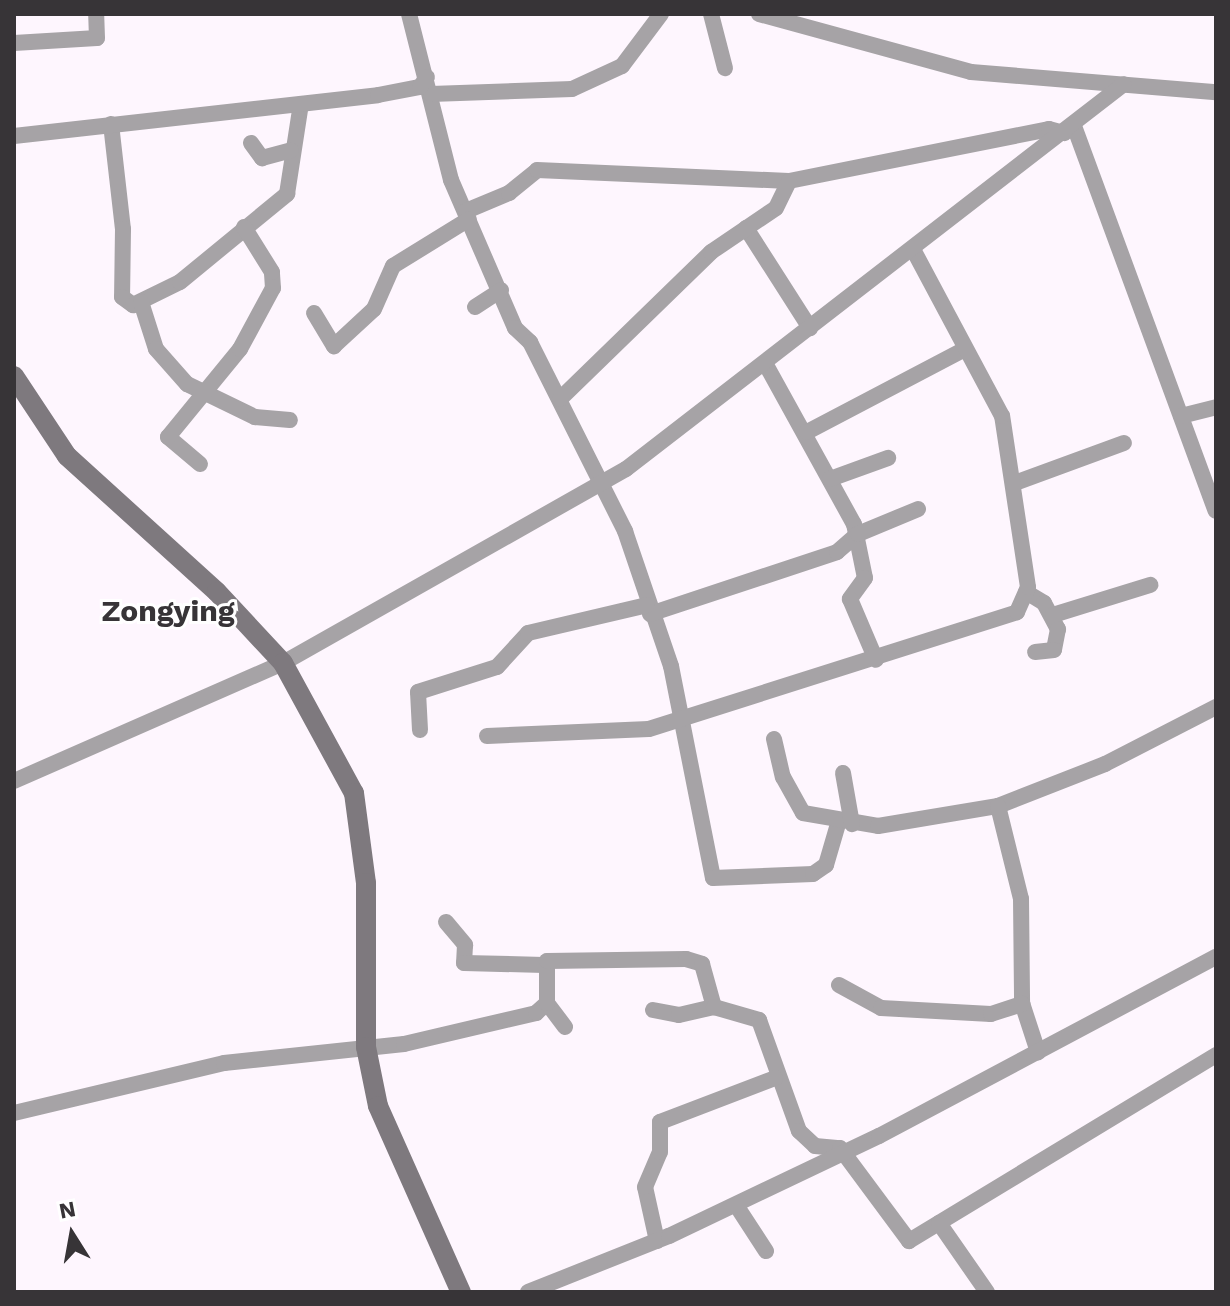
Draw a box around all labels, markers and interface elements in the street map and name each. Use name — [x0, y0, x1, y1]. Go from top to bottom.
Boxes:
district label: Zongying — [101, 593, 235, 629]
north arrow — [32, 1194, 112, 1274]
text: N — [57, 1196, 78, 1224]

